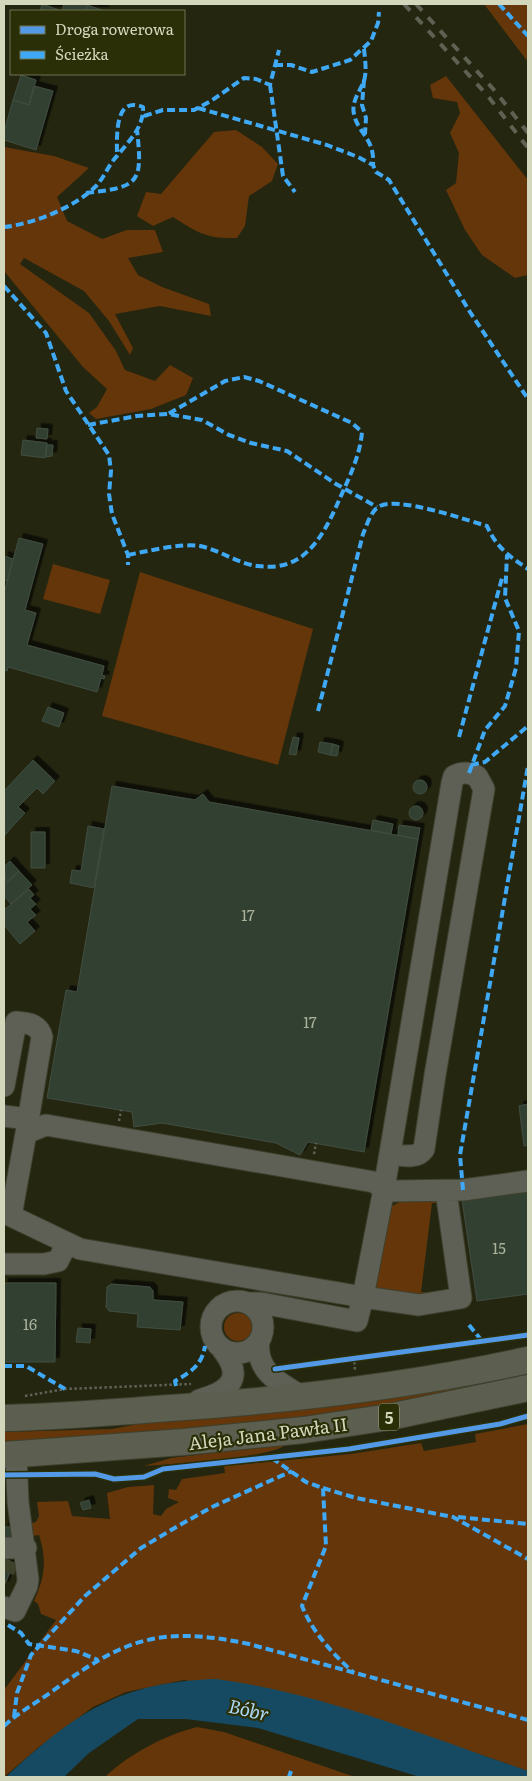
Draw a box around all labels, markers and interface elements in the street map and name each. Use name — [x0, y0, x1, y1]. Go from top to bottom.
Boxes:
legend — [10, 10, 185, 75]
text: Droga rowerowa — [55, 17, 175, 40]
text: Ścieżka — [55, 42, 110, 65]
house number: 17 — [241, 903, 255, 926]
house number: 17 — [303, 1010, 317, 1033]
house number: 15 — [492, 1236, 506, 1259]
house number: 16 — [23, 1312, 37, 1335]
road number: 5 — [379, 1404, 399, 1430]
street label: Aleja Jana Pawła II — [187, 1410, 349, 1456]
water label: Bóbr — [226, 1691, 272, 1727]

